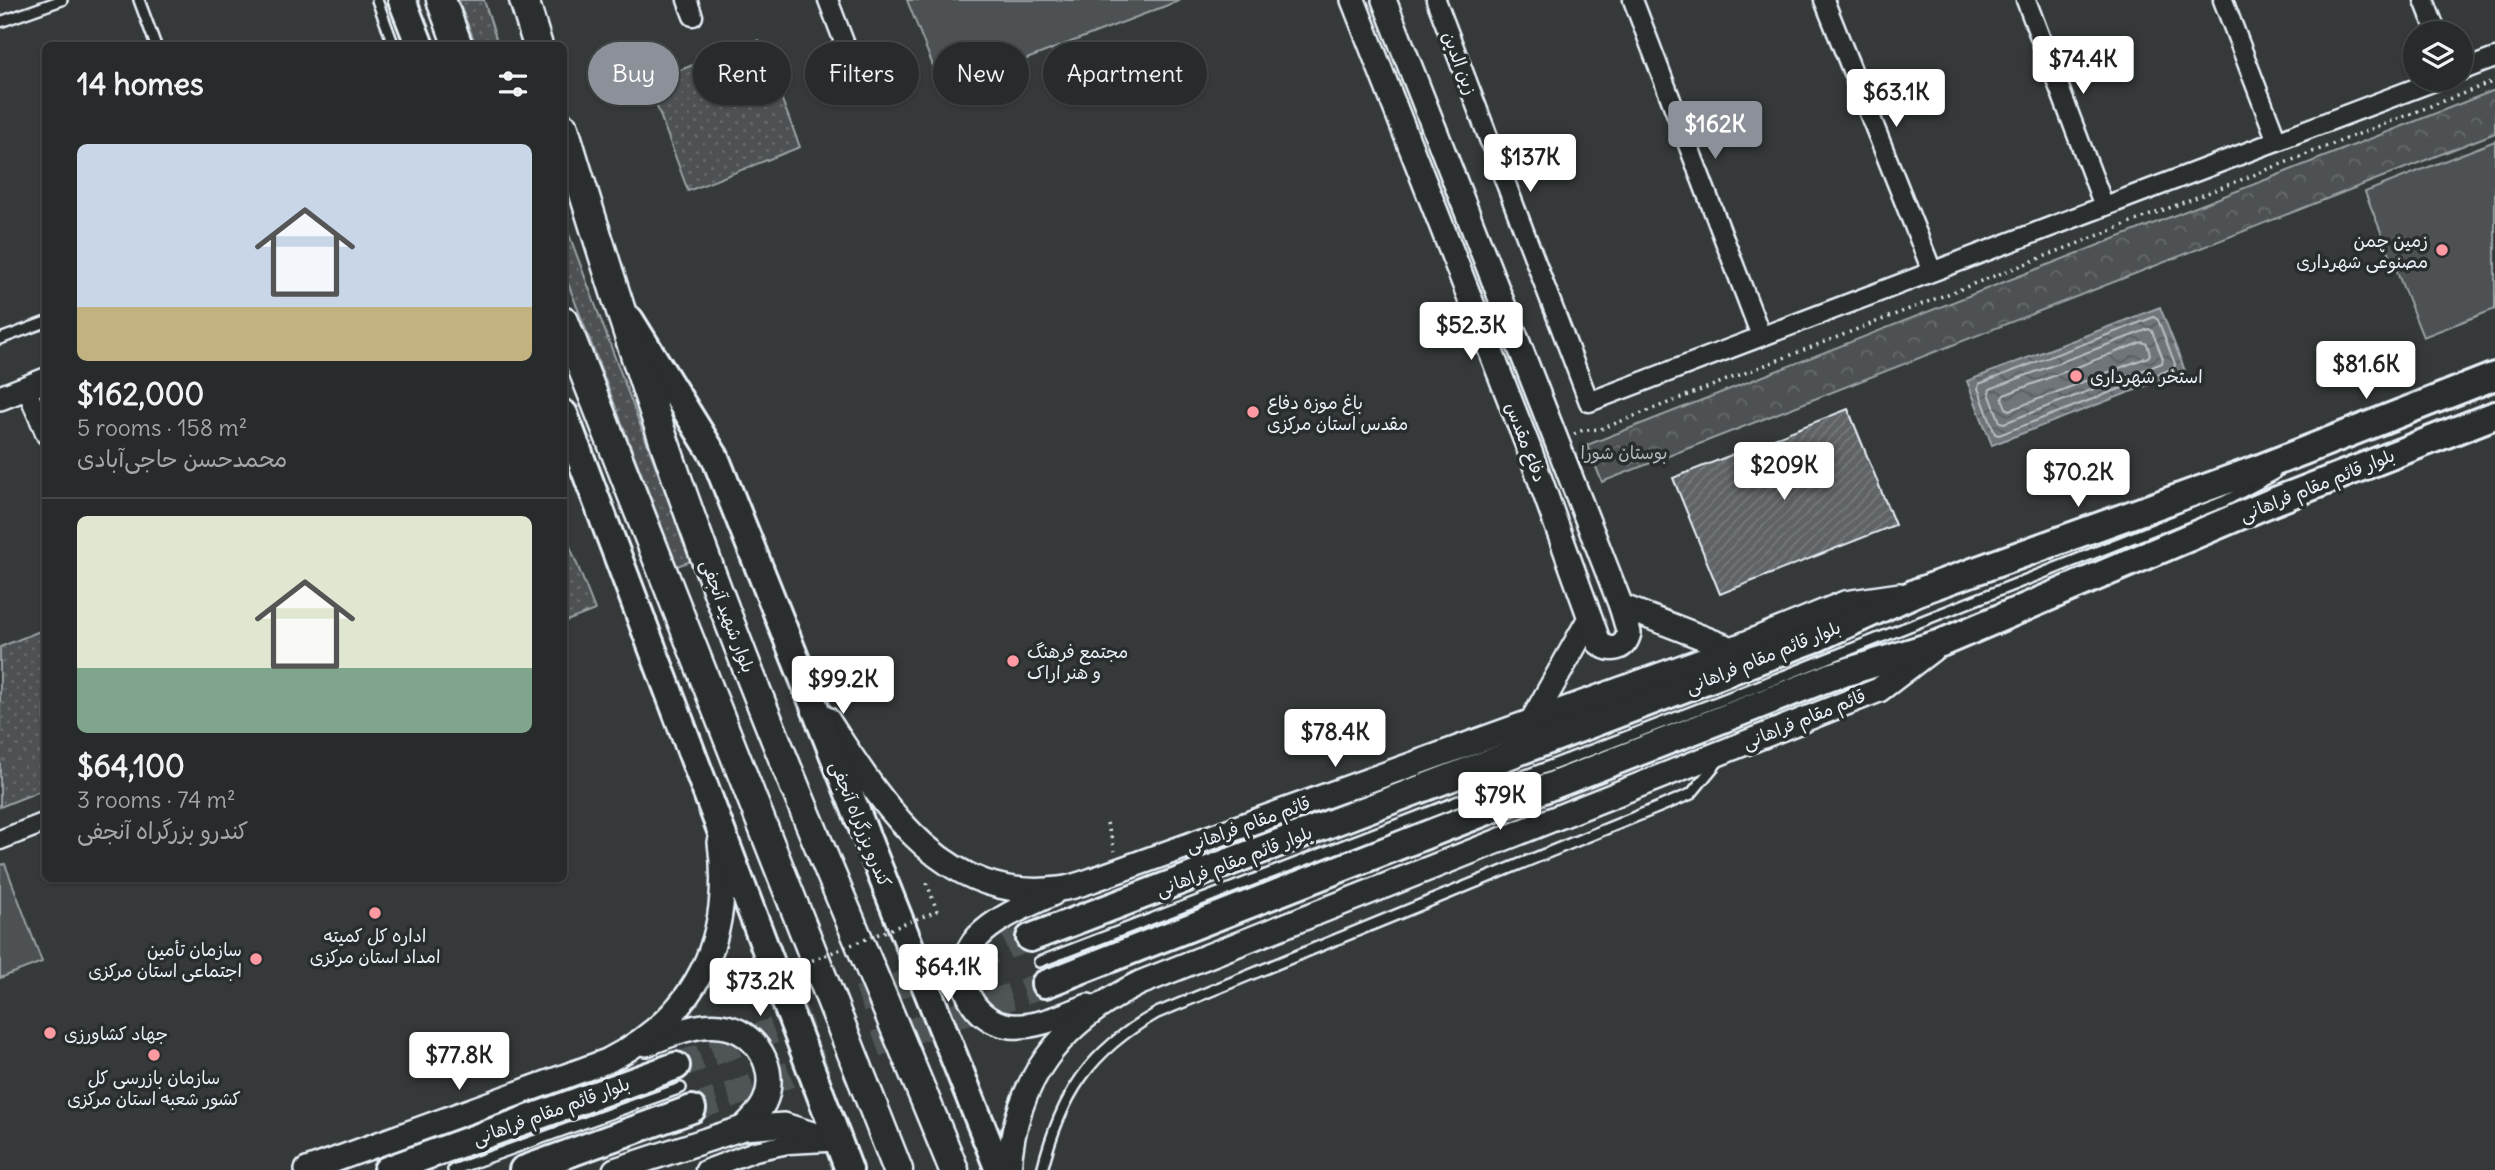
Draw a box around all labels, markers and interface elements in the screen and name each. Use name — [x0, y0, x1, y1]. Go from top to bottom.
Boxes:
map controls — [2403, 21, 2473, 91]
button: layers — [2403, 21, 2473, 91]
street label: زین الدین — [1437, 28, 1483, 98]
pin: $74.4K — [2026, 36, 2140, 96]
chip: Buy — [588, 42, 679, 105]
chip: Rent — [693, 42, 791, 105]
chip: Filters — [805, 42, 919, 105]
chip: New — [933, 42, 1029, 105]
chip: Apartment — [1043, 42, 1207, 105]
text: $74.4K — [2049, 44, 2117, 73]
text: 14 homes — [77, 65, 204, 103]
icon: filters — [494, 65, 532, 103]
pin: $63.1K — [1839, 69, 1953, 129]
text: $63.1K — [1863, 77, 1929, 106]
pin: $162K — [1666, 102, 1764, 161]
text: $162K — [1684, 109, 1746, 138]
pin: $137K — [1481, 134, 1579, 194]
text: $137K — [1500, 142, 1560, 171]
icon: home — [242, 189, 368, 315]
place label: زمین چمن مصنوعی شهرداری — [2296, 229, 2428, 274]
marker: زمین چمن مصنوعی شهرداری — [2434, 242, 2450, 258]
pin: $52.3K — [1414, 302, 1528, 362]
text: $52.3K — [1436, 310, 1506, 339]
pin: $81.6K — [2309, 342, 2423, 401]
text: $81.6K — [2332, 349, 2400, 378]
place label: استخر شهرداری — [2090, 365, 2203, 388]
marker: استخر شهرداری — [2068, 368, 2084, 384]
text: $162,000 — [77, 375, 204, 413]
place label: باغ موزه دفاع مقدس استان مرکزی — [1267, 391, 1408, 435]
street label: دفاع مقدس — [1499, 399, 1552, 486]
marker: باغ موزه دفاع مقدس استان مرکزی — [1245, 404, 1261, 420]
text: 5 rooms · 158 m² — [77, 413, 247, 442]
park label: بوستان شورا — [1581, 441, 1667, 464]
pin: $209K — [1735, 442, 1833, 502]
street label: بلوار قائم مقام فراهانی — [2236, 443, 2399, 529]
text: محمدحسن حاجی‌آبادی — [77, 444, 287, 473]
pin: $70.2K — [2021, 449, 2135, 509]
text: $209K — [1750, 450, 1818, 479]
text: $70.2K — [2043, 457, 2113, 486]
street label: بلوار شهید آنجفی — [696, 556, 760, 676]
icon: home — [242, 561, 368, 687]
street label: بلوار قائم مقام فراهانی — [1682, 615, 1845, 701]
place label: مجتمع فرهنگ و هنر اراک — [1027, 640, 1128, 684]
marker: مجتمع فرهنگ و هنر اراک — [1005, 653, 1021, 669]
pin: $99.2K — [786, 656, 900, 716]
text: $99.2K — [808, 664, 878, 693]
street label: قائم مقام فراهانی — [1739, 684, 1870, 757]
pin: $78.4K — [1278, 710, 1392, 769]
text: $78.4K — [1300, 717, 1370, 746]
text: $64,100 — [77, 747, 185, 785]
street label: کندرو بزرگراه آنجفی — [825, 758, 897, 891]
pin: $79K — [1459, 772, 1541, 832]
text: $79K — [1474, 780, 1526, 809]
text: 3 rooms · 74 m² — [77, 785, 236, 814]
street label: قائم مقام فراهانی — [1183, 791, 1315, 860]
text: کندرو بزرگراه آنجفی — [77, 816, 248, 845]
street label: بلوار قائم مقام فراهانی — [1153, 821, 1317, 904]
marker: اداره کل کمیته امداد استان مرکزی — [367, 905, 383, 921]
place label: اداره کل کمیته امداد استان مرکزی — [310, 924, 440, 968]
place label: سازمان تأمین اجتماعی استان مرکزی — [88, 938, 242, 982]
pin: $64.1K — [891, 944, 1005, 1004]
marker: سازمان تأمین اجتماعی استان مرکزی — [248, 951, 264, 967]
text: $64.1K — [915, 952, 981, 981]
pin: $73.2K — [703, 958, 817, 1018]
text: $73.2K — [726, 966, 794, 995]
place label: جهاد کشاورزی — [64, 1022, 168, 1045]
marker: جهاد کشاورزی — [42, 1025, 58, 1041]
pin: $77.8K — [402, 1032, 516, 1092]
text: $77.8K — [425, 1040, 493, 1069]
marker: سازمان بازرسی کل کشور شعبه استان مرکزی — [146, 1047, 162, 1063]
place label: سازمان بازرسی کل کشور شعبه استان مرکزی — [67, 1066, 241, 1110]
street label: بلوار قائم مقام فراهانی — [469, 1072, 634, 1153]

